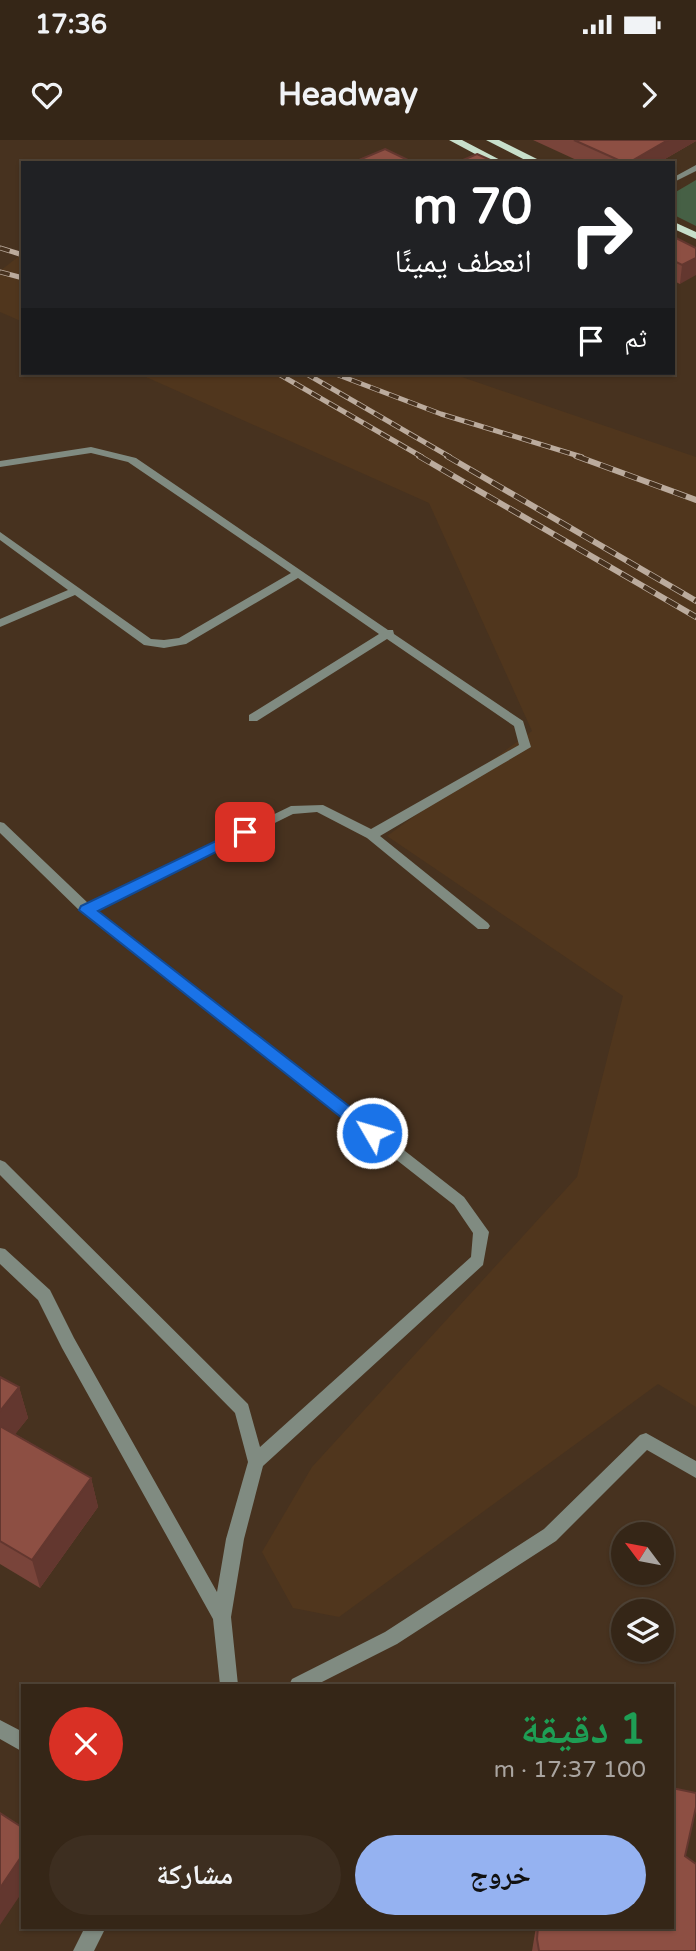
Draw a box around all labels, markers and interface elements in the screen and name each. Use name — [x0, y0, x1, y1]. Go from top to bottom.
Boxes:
text: 17:36 — [35, 9, 107, 40]
icon: heart — [28, 76, 66, 114]
text: Headway — [278, 76, 418, 114]
icon: forward — [630, 76, 668, 114]
text: 70 m — [413, 178, 532, 237]
icon: right — [556, 189, 647, 280]
text: انعطف يمينًا — [395, 243, 532, 281]
icon: arrive — [572, 322, 610, 360]
text: ثم — [624, 323, 647, 354]
pin — [215, 802, 275, 862]
icon: arrive — [226, 813, 264, 851]
position arrow — [335, 1096, 409, 1170]
north arrow — [611, 1522, 674, 1586]
map controls — [611, 1522, 674, 1662]
button: layers — [611, 1599, 674, 1662]
text: 1 دقيقة — [520, 1704, 646, 1755]
button: close — [49, 1707, 123, 1781]
text: 100 m · 17:37 — [494, 1756, 646, 1784]
button: مشاركة — [49, 1835, 341, 1915]
button: خروج — [355, 1835, 646, 1915]

